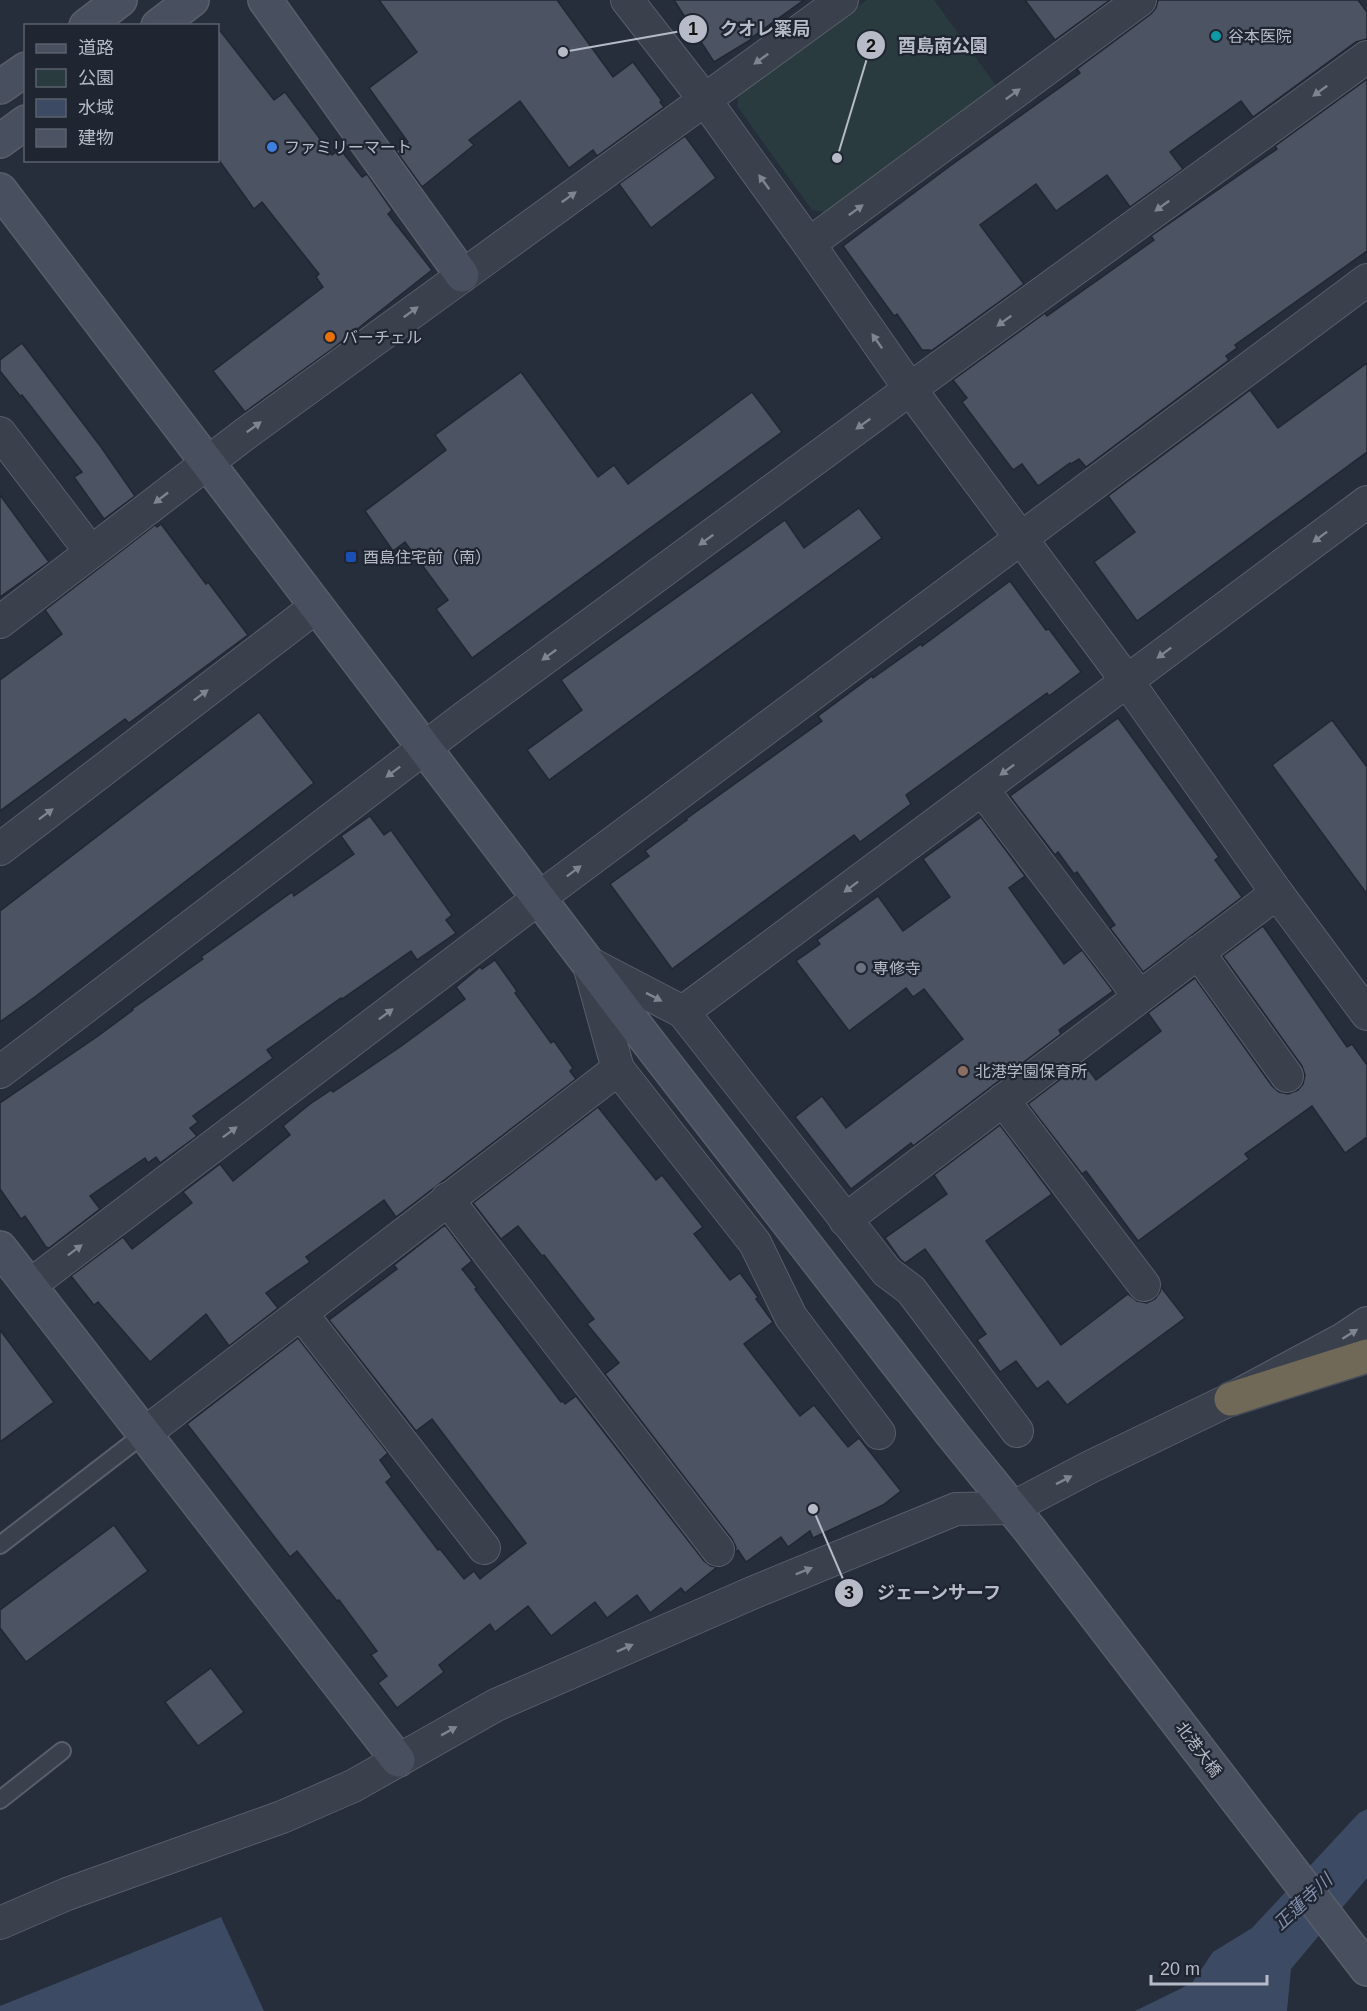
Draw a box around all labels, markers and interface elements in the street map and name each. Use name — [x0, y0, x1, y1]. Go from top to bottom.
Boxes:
callout: クオレ薬局 — [678, 11, 822, 47]
text: 1 — [688, 19, 698, 39]
text: クオレ薬局 — [720, 19, 810, 39]
legend — [24, 24, 219, 162]
callout: 酉島南公園 — [856, 27, 1000, 63]
place label: 谷本医院 — [1228, 28, 1292, 45]
marker: 谷本医院 — [1209, 29, 1223, 43]
text: 2 — [866, 36, 876, 56]
text: 酉島南公園 — [898, 36, 988, 56]
text: 道路 — [78, 38, 114, 58]
one-way arrow — [753, 53, 768, 65]
text: 公園 — [78, 68, 114, 88]
one-way arrow — [1312, 85, 1328, 97]
one-way arrow — [1005, 88, 1021, 100]
text: 水域 — [78, 98, 114, 118]
text: 建物 — [78, 128, 114, 148]
place label: ファミリーマート — [284, 139, 412, 156]
marker: ファミリーマート — [265, 140, 279, 154]
one-way arrow — [758, 174, 770, 190]
one-way arrow — [562, 192, 577, 204]
one-way arrow — [1155, 200, 1171, 212]
one-way arrow — [849, 204, 864, 216]
one-way arrow — [403, 306, 419, 318]
one-way arrow — [997, 314, 1012, 326]
place label: バーチェル — [342, 329, 422, 346]
marker: バーチェル — [323, 330, 337, 344]
one-way arrow — [871, 333, 882, 349]
one-way arrow — [855, 418, 871, 430]
one-way arrow — [247, 422, 262, 434]
one-way arrow — [153, 492, 169, 504]
one-way arrow — [1312, 531, 1328, 543]
one-way arrow — [698, 533, 713, 545]
place label: 酉島住宅前（南） — [363, 549, 491, 566]
marker: 酉島住宅前（南） — [344, 550, 358, 564]
one-way arrow — [1156, 647, 1171, 659]
one-way arrow — [541, 649, 557, 662]
one-way arrow — [194, 690, 209, 702]
one-way arrow — [1000, 764, 1015, 776]
one-way arrow — [385, 765, 400, 777]
one-way arrow — [39, 808, 54, 820]
one-way arrow — [567, 865, 582, 877]
one-way arrow — [843, 880, 858, 892]
place label: 専修寺 — [873, 960, 921, 977]
marker: 専修寺 — [854, 961, 868, 975]
one-way arrow — [646, 992, 663, 1002]
one-way arrow — [377, 1008, 393, 1020]
place label: 北港学園保育所 — [975, 1063, 1087, 1080]
marker: 北港学園保育所 — [956, 1064, 970, 1078]
one-way arrow — [223, 1127, 238, 1139]
one-way arrow — [68, 1245, 83, 1257]
one-way arrow — [1341, 1329, 1358, 1340]
one-way arrow — [1055, 1475, 1072, 1485]
one-way arrow — [796, 1566, 814, 1576]
callout: ジェーンサーフ — [834, 1575, 1014, 1611]
text: 3 — [844, 1583, 854, 1603]
text: ジェーンサーフ — [877, 1583, 1001, 1603]
one-way arrow — [617, 1644, 634, 1653]
street label: 北港大橋 — [1173, 1719, 1225, 1780]
one-way arrow — [441, 1726, 457, 1737]
water label: 正蓮寺川 — [1270, 1869, 1338, 1934]
scale bar — [1151, 1948, 1266, 1986]
text: 20 m — [1160, 1959, 1200, 1979]

